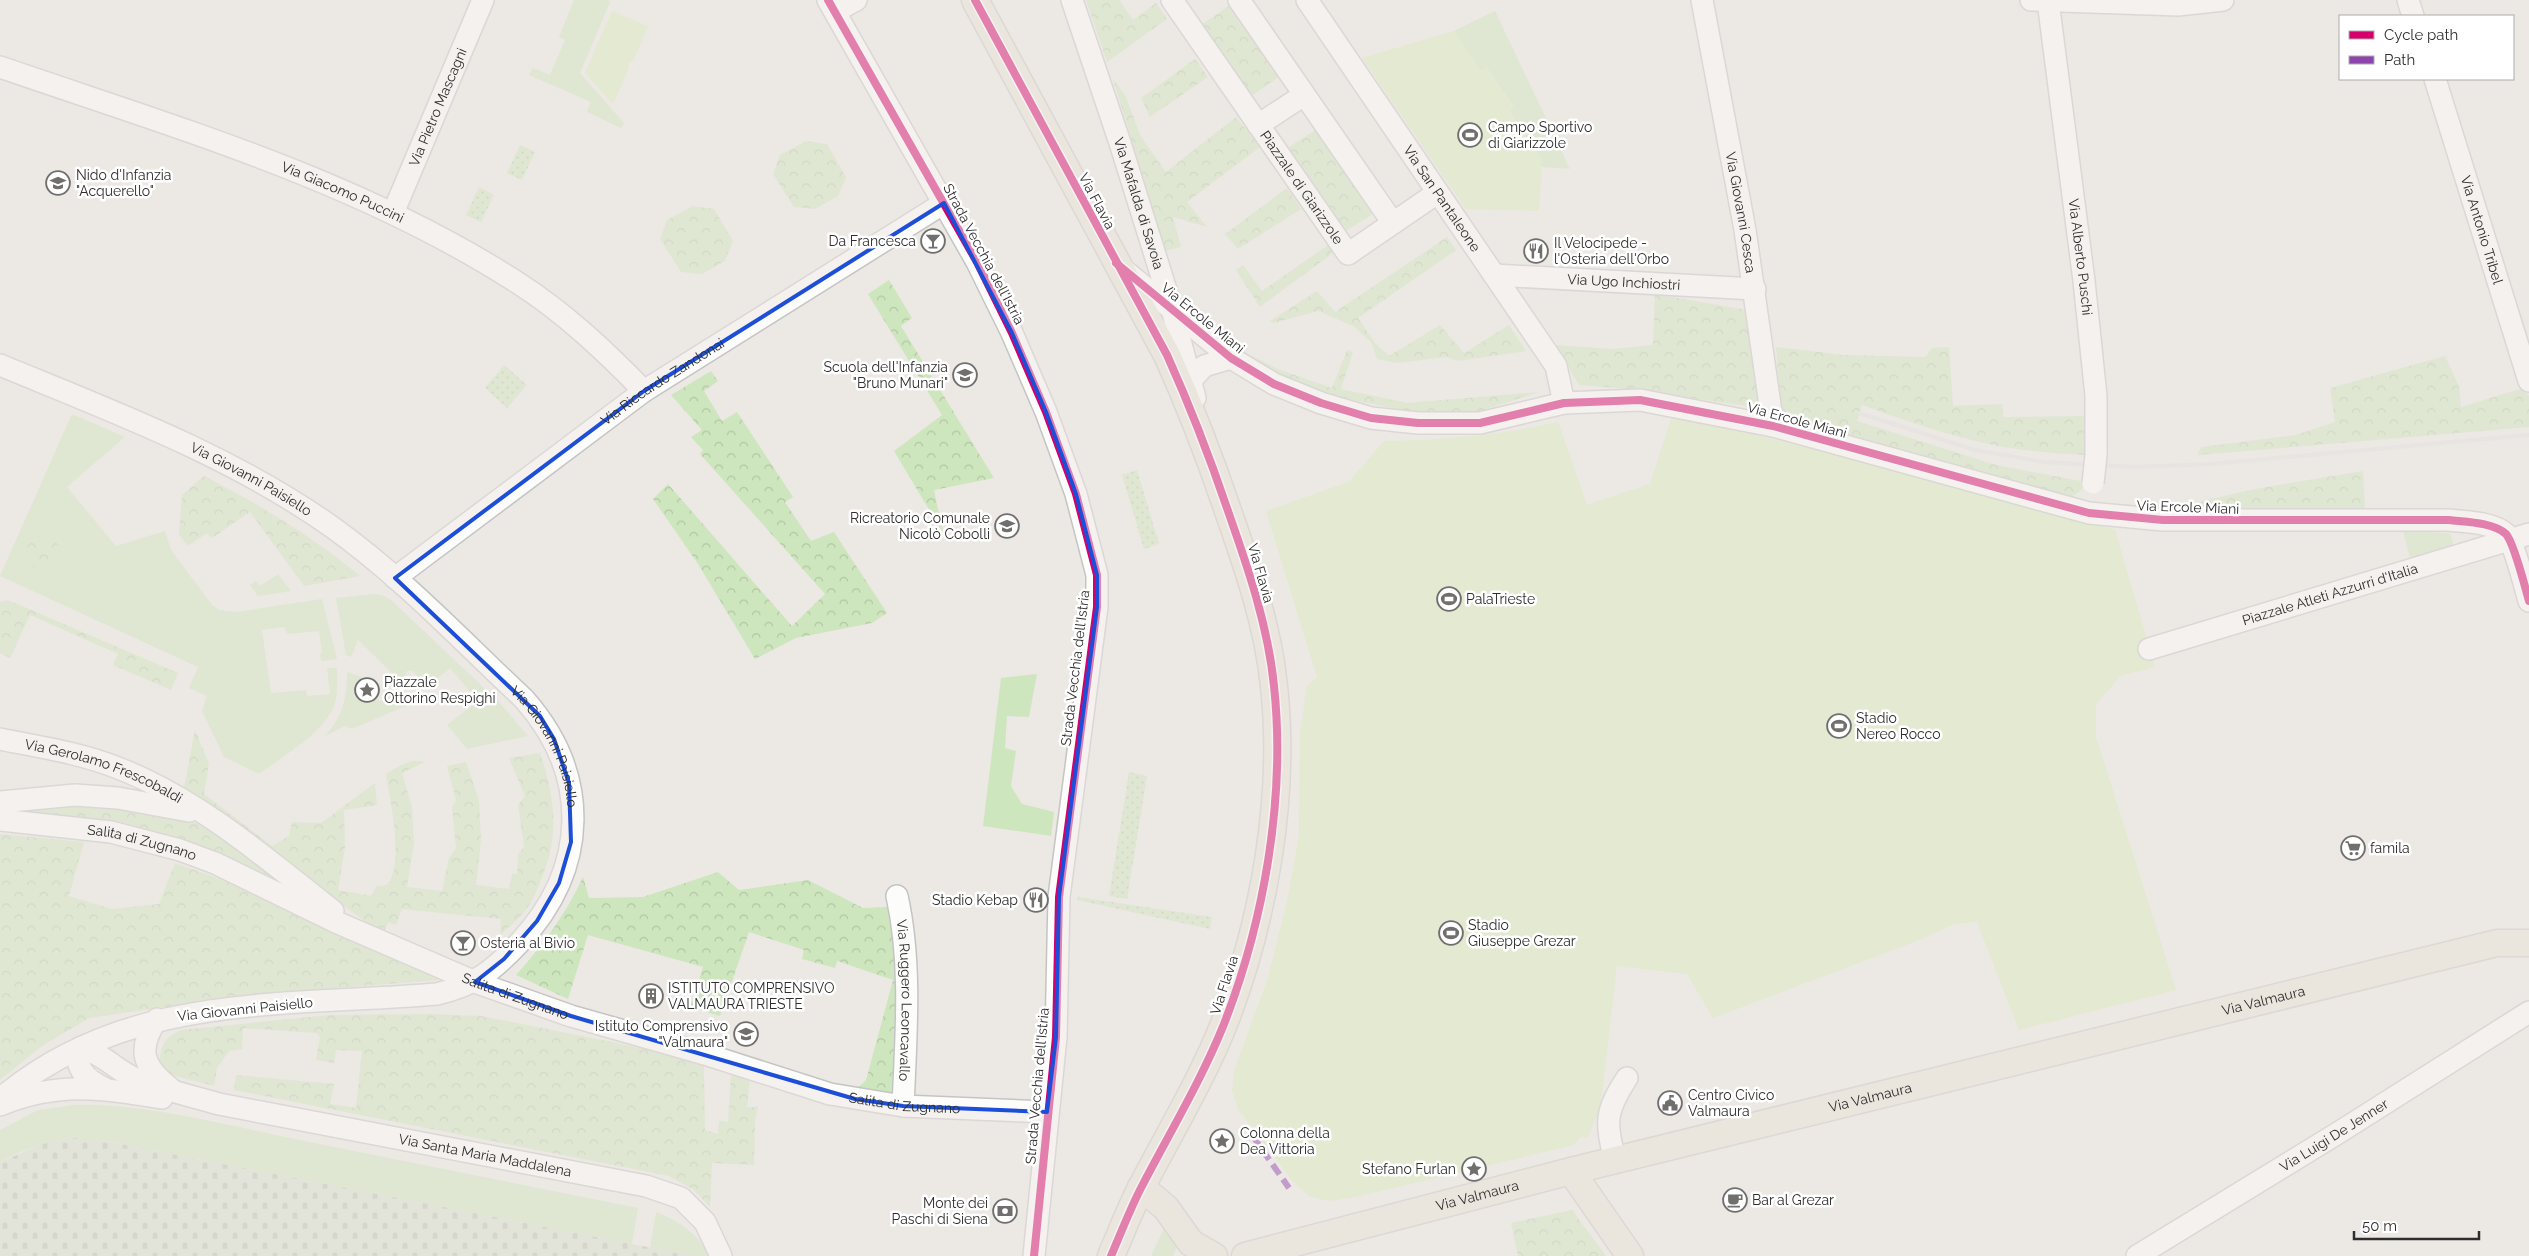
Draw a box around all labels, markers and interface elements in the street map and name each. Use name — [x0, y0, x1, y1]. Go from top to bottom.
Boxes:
legend — [2339, 15, 2514, 80]
text: Cycle path — [2384, 26, 2458, 44]
street label: Via Pietro Mascagni — [406, 46, 470, 169]
text: Path — [2384, 51, 2415, 69]
place label: Campo Sportivo di Giarizzole — [1488, 119, 1592, 151]
sports icon: Campo Sportivo di Giarizzole — [1457, 122, 1483, 148]
street label: Piazzale di Giarizzole — [1257, 128, 1347, 247]
street label: Via Mafalda di Savoia — [1111, 135, 1167, 271]
street label: Via San Pantaleone — [1400, 142, 1484, 255]
street label: Via Giovanni Cesca — [1723, 150, 1759, 274]
street label: Via Giacomo Puccini — [279, 158, 407, 226]
place label: Nido d'Infanzia "Acquerello" — [76, 167, 171, 199]
school or university icon: Nido d'Infanzia "Acquerello" — [45, 170, 71, 196]
street label: Via Flavia — [1076, 170, 1118, 232]
street label: Via Antonio Tribel — [2458, 174, 2506, 286]
street label: Strada Vecchia dell'Istria — [940, 181, 1028, 327]
street label: Via Alberto Puschi — [2065, 198, 2096, 316]
bar icon: Da Francesca — [920, 228, 946, 254]
place label: Da Francesca — [829, 233, 916, 249]
place label: Il Velocipede - l'Osteria dell'Orbo — [1554, 235, 1669, 267]
restaurant icon: Il Velocipede - l'Osteria dell'Orbo — [1523, 238, 1549, 264]
street label: Via Ugo Inchiostri — [1567, 271, 1681, 293]
street label: Via Ercole Miani — [1158, 279, 1248, 357]
street label: Via Riccardo Zandonai — [598, 335, 727, 429]
place label: Scuola dell'Infanzia "Bruno Munari" — [824, 359, 948, 391]
school or university icon: Scuola dell'Infanzia "Bruno Munari" — [952, 362, 978, 388]
street label: Via Ercole Miani — [1745, 399, 1849, 441]
street label: Via Giovanni Paisiello — [188, 439, 315, 519]
street label: Via Ercole Miani — [2136, 497, 2240, 517]
place label: Ricreatorio Comunale Nicolò Cobolli — [850, 510, 990, 542]
school or university icon: Ricreatorio Comunale Nicolò Cobolli — [994, 513, 1020, 539]
street label: Via Flavia — [1245, 541, 1277, 605]
street label: Piazzale Atleti Azzurri d'Italia — [2240, 560, 2420, 628]
sports icon: PalaTrieste — [1436, 586, 1462, 612]
street label: Strada Vecchia dell'Istria — [1057, 589, 1093, 747]
place label: PalaTrieste — [1466, 591, 1535, 607]
place label: Piazzale Ottorino Respighi — [384, 674, 496, 706]
place icon: Piazzale Ottorino Respighi — [354, 677, 380, 703]
street label: Via Giovanni Paisiello — [507, 683, 581, 808]
place label: Stadio Nereo Rocco — [1856, 710, 1941, 742]
sports icon: Stadio Nereo Rocco — [1826, 713, 1852, 739]
street label: Via Gerolamo Frescobaldi — [24, 736, 185, 806]
street label: Salita di Zugnano — [87, 821, 199, 863]
supermarket icon: famila — [2340, 835, 2366, 861]
place label: famila — [2370, 840, 2410, 856]
restaurant icon: Stadio Kebap — [1023, 887, 1049, 913]
place label: Stadio Kebap — [932, 892, 1018, 908]
place label: Stadio Giuseppe Grezar — [1468, 917, 1576, 949]
street label: Via Ruggero Leoncavallo — [893, 918, 915, 1082]
sports icon: Stadio Giuseppe Grezar — [1438, 920, 1464, 946]
bar icon: Osteria al Bivio — [450, 930, 476, 956]
place label: Osteria al Bivio — [480, 935, 575, 951]
street label: Via Flavia — [1207, 953, 1241, 1017]
street label: Salita di Zugnano — [460, 969, 571, 1023]
place label: ISTITUTO COMPRENSIVO VALMAURA TRIESTE — [668, 980, 834, 1012]
building icon: ISTITUTO COMPRENSIVO VALMAURA TRIESTE — [638, 983, 664, 1009]
street label: Via Valmaura — [2220, 983, 2307, 1018]
street label: Via Giovanni Paisiello — [177, 994, 313, 1024]
street label: Strada Vecchia dell'Istria — [1022, 1007, 1052, 1165]
place label: Istituto Comprensivo "Valmaura" — [595, 1018, 728, 1050]
school or university icon: Istituto Comprensivo "Valmaura" — [733, 1021, 759, 1047]
street label: Via Valmaura — [1827, 1079, 1913, 1115]
place label: Centro Civico Valmaura — [1688, 1087, 1774, 1119]
street label: Salita di Zugnano — [848, 1089, 961, 1116]
public building icon: Centro Civico Valmaura — [1657, 1090, 1683, 1116]
street label: Via Luigi De Jenner — [2277, 1095, 2391, 1175]
place label: Colonna della Dea Vittoria — [1240, 1125, 1330, 1157]
place icon: Colonna della Dea Vittoria — [1209, 1128, 1235, 1154]
street label: Via Santa Maria Maddalena — [397, 1131, 573, 1180]
place icon: Stefano Furlan — [1461, 1156, 1487, 1182]
place label: Stefano Furlan — [1362, 1161, 1456, 1177]
street label: Via Valmaura — [1434, 1177, 1520, 1214]
cafe icon: Bar al Grezar — [1722, 1187, 1748, 1213]
place label: Bar al Grezar — [1752, 1192, 1834, 1208]
place label: Monte dei Paschi di Siena — [892, 1195, 988, 1227]
bank icon: Monte dei Paschi di Siena — [992, 1198, 1018, 1224]
scale bar — [2354, 1208, 2479, 1240]
text: 50 m — [2362, 1217, 2397, 1235]

